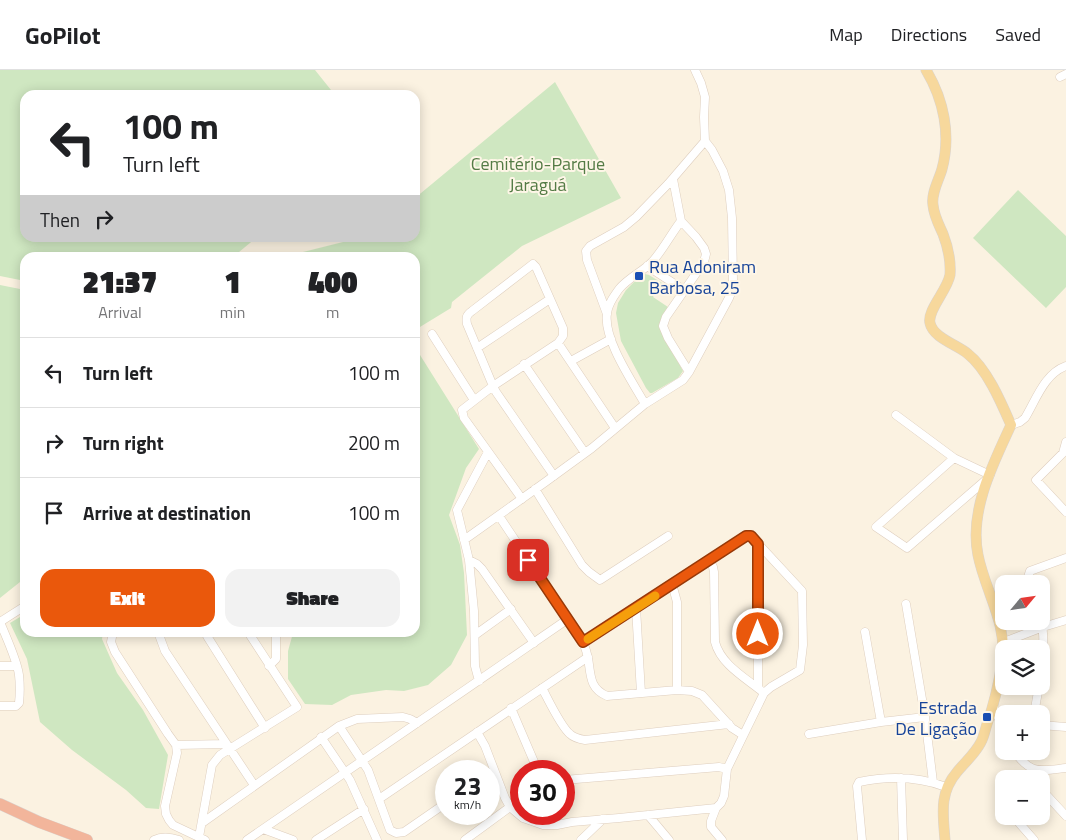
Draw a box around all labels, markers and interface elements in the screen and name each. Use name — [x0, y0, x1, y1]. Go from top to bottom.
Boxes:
text: GoPilot — [25, 17, 101, 53]
text: Map — [829, 21, 863, 48]
text: Directions — [891, 21, 967, 48]
text: Saved — [995, 21, 1041, 48]
text: 100 m — [123, 99, 219, 153]
icon: left — [40, 110, 105, 175]
text: Turn left — [123, 147, 200, 181]
park label: Cemitério-Parque Jaraguá — [471, 150, 605, 198]
text: Then — [40, 205, 80, 234]
icon: right — [90, 205, 118, 233]
place label: Rua Adoniram Barbosa, 25 — [649, 253, 756, 301]
text: 21:37 — [83, 259, 157, 305]
text: 1 — [224, 259, 241, 305]
text: 400 — [308, 259, 357, 305]
marker: Rua Adoniram Barbosa, 25 — [633, 270, 645, 282]
text: Arrival — [98, 300, 142, 324]
text: min — [220, 300, 245, 324]
text: m — [326, 300, 339, 324]
text: Turn left — [83, 358, 153, 387]
text: 100 m — [348, 358, 400, 387]
icon: left — [40, 359, 68, 387]
text: Turn right — [83, 428, 164, 457]
text: 200 m — [348, 428, 400, 457]
icon: right — [40, 429, 68, 457]
text: Arrive at destination — [83, 498, 251, 527]
text: 100 m — [348, 498, 400, 527]
icon: arrive — [40, 499, 68, 527]
pin — [507, 539, 549, 581]
icon: arrive — [514, 546, 542, 574]
button: Exit — [40, 569, 215, 627]
button: Share — [225, 569, 400, 627]
north arrow — [995, 575, 1050, 630]
map controls — [995, 575, 1050, 825]
position arrow — [731, 607, 783, 659]
button: layers — [995, 640, 1050, 695]
place label: Estrada De Ligação — [895, 694, 977, 742]
button: + — [995, 705, 1050, 760]
marker: Estrada De Ligação — [981, 711, 993, 723]
speed limit sign: 30 — [510, 760, 575, 825]
text: 23 — [453, 767, 482, 805]
button: − — [995, 770, 1050, 825]
text: km/h — [454, 795, 481, 814]

